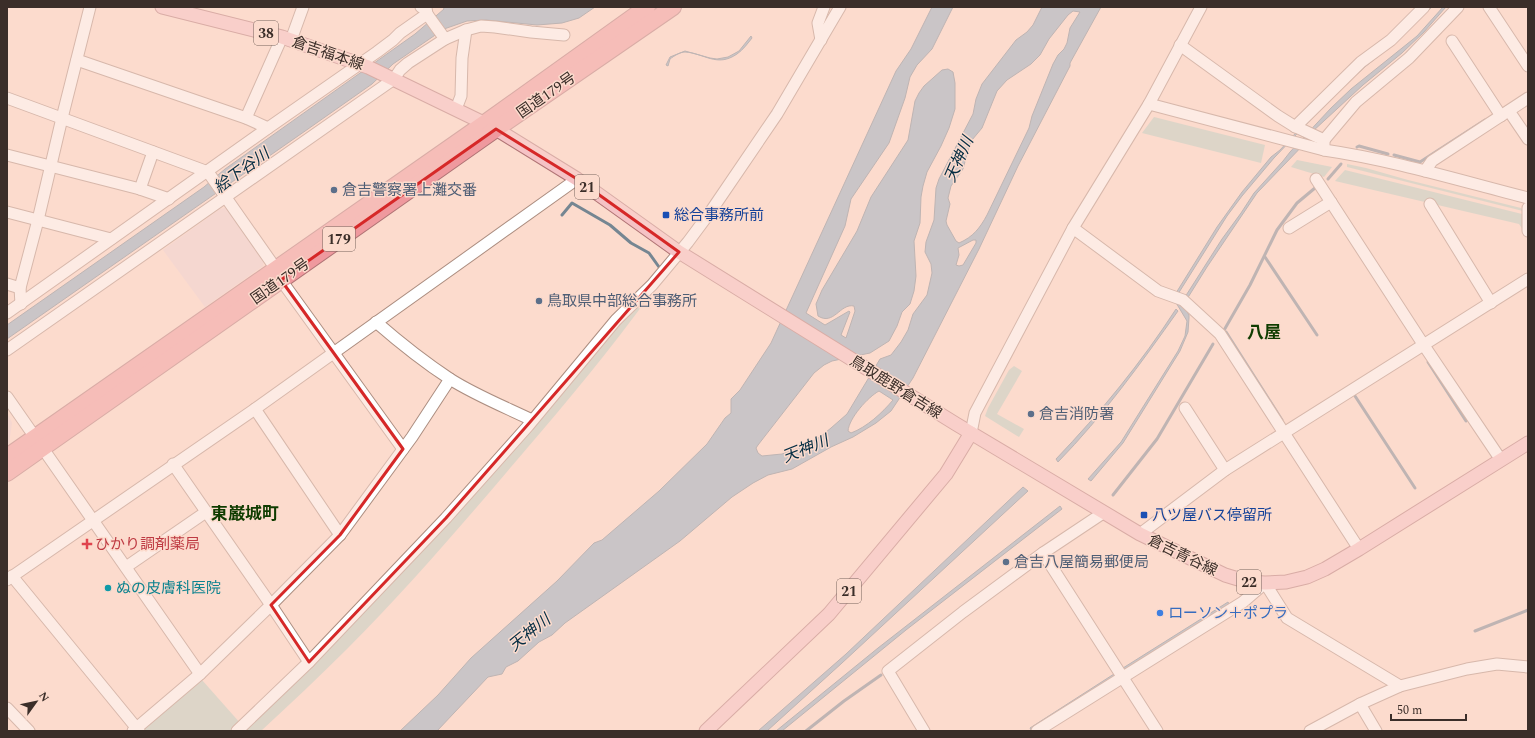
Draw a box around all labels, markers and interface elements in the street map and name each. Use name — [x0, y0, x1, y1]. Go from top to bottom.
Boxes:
road number: 38 — [254, 21, 278, 45]
street label: 倉吉福本線 — [289, 30, 367, 77]
street label: 国道179号 — [512, 67, 581, 124]
water label: 天神川 — [938, 131, 980, 186]
water label: 絵下谷川 — [209, 141, 276, 199]
road number: 21 — [575, 175, 599, 199]
place label: 倉吉警察署上灘交番 — [342, 179, 477, 202]
marker: 倉吉警察署上灘交番 — [329, 185, 339, 195]
place label: 総合事務所前 — [674, 204, 764, 227]
marker: 総合事務所前 — [661, 210, 671, 220]
road number: 179 — [323, 227, 355, 251]
street label: 国道179号 — [246, 253, 315, 310]
place label: 鳥取県中部総合事務所 — [547, 290, 697, 313]
marker: 鳥取県中部総合事務所 — [534, 296, 544, 306]
district label: 八屋 — [1247, 320, 1281, 346]
street label: 鳥取鹿野倉吉線 — [845, 350, 946, 425]
place label: 倉吉消防署 — [1039, 403, 1114, 426]
marker: 倉吉消防署 — [1026, 409, 1036, 419]
water label: 天神川 — [779, 428, 834, 469]
district label: 東巌城町 — [211, 501, 279, 527]
place label: 八ツ屋バス停留所 — [1152, 504, 1272, 527]
marker: 八ツ屋バス停留所 — [1139, 510, 1149, 520]
street label: 倉吉青谷線 — [1144, 529, 1222, 582]
place label: ひかり調剤薬局 — [95, 533, 200, 556]
marker: ひかり調剤薬局 — [82, 539, 92, 549]
place label: 倉吉八屋簡易郵便局 — [1014, 551, 1149, 574]
marker: 倉吉八屋簡易郵便局 — [1001, 557, 1011, 567]
road number: 22 — [1237, 570, 1261, 594]
place label: ぬの皮膚科医院 — [116, 577, 221, 600]
road number: 21 — [837, 579, 861, 603]
marker: ぬの皮膚科医院 — [103, 583, 113, 593]
place label: ローソン＋ポプラ — [1168, 602, 1288, 625]
water label: 天神川 — [503, 607, 557, 657]
marker: ローソン＋ポプラ — [1155, 608, 1165, 618]
north arrow — [16, 682, 56, 722]
text: N — [34, 688, 54, 705]
scale bar — [1391, 696, 1466, 722]
text: 50 m — [1397, 701, 1422, 720]

